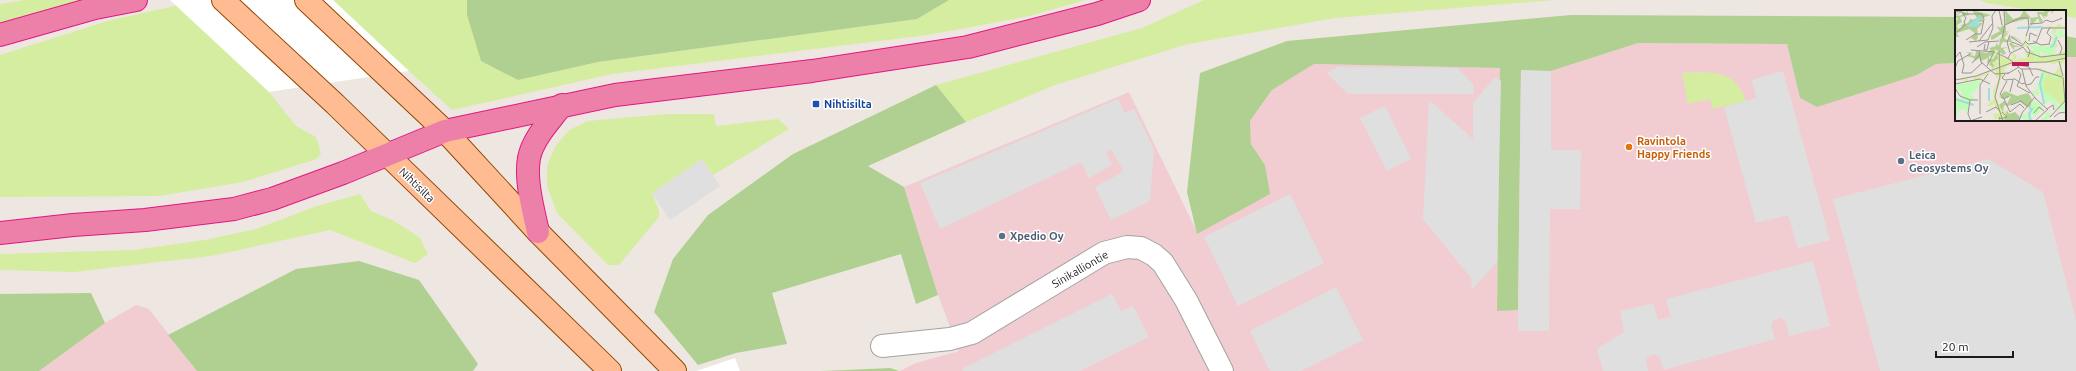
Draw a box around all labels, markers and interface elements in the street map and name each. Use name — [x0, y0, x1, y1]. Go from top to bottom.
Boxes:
inset map — [1955, 10, 2066, 121]
place label: Nihtisilta — [824, 98, 872, 110]
marker: Nihtisilta — [811, 99, 821, 109]
place label: Ravintola Happy Friends — [1637, 135, 1711, 160]
marker: Ravintola Happy Friends — [1624, 142, 1634, 152]
place label: Leica Geosystems Oy — [1909, 149, 1989, 174]
marker: Leica Geosystems Oy — [1896, 156, 1906, 166]
street label: Nihtisilta — [397, 165, 437, 205]
place label: Xpedio Oy — [1010, 230, 1064, 242]
marker: Xpedio Oy — [997, 231, 1007, 241]
street label: Sinikalliontie — [1050, 248, 1110, 290]
scale bar — [1936, 333, 2013, 359]
text: 20 m — [1942, 340, 1969, 353]

